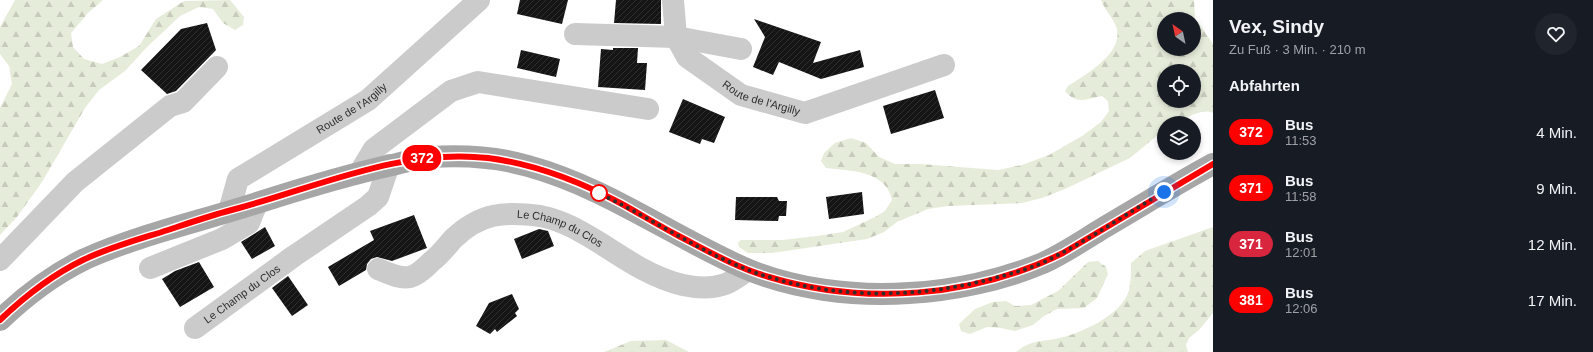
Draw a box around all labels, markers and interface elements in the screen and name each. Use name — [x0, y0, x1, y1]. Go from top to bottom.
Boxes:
north arrow — [1157, 12, 1201, 56]
map controls — [1157, 12, 1201, 160]
button: heart — [1535, 13, 1577, 55]
text: Vex, Sindy — [1229, 16, 1324, 37]
text: Zu Fuß · 3 Min. · 210 m — [1229, 42, 1366, 57]
button: locate — [1157, 64, 1201, 108]
text: Abfahrten — [1229, 77, 1300, 94]
street label: Route de l'Argilly — [720, 78, 802, 117]
street label: Route de l'Argilly — [314, 80, 389, 136]
button: layers — [1157, 116, 1201, 160]
text: Bus — [1285, 116, 1313, 133]
text: 372 — [1239, 124, 1263, 140]
text: 4 Min. — [1536, 124, 1577, 141]
text: 11:53 — [1285, 133, 1317, 148]
line badge: 372 — [399, 145, 445, 171]
text: 372 — [410, 150, 434, 166]
text: Bus — [1285, 172, 1313, 189]
text: 371 — [1239, 180, 1263, 196]
text: 9 Min. — [1536, 180, 1577, 197]
your location — [1154, 182, 1174, 202]
unlabelled marker — [590, 184, 608, 202]
text: 11:58 — [1285, 189, 1317, 204]
street label: Le Champ du Clos — [517, 208, 605, 249]
text: Bus — [1285, 228, 1313, 245]
text: 371 — [1239, 236, 1263, 252]
text: 12 Min. — [1528, 236, 1577, 253]
text: 12:01 — [1285, 245, 1318, 260]
street label: Le Champ du Clos — [201, 262, 283, 326]
text: Bus — [1285, 284, 1313, 301]
text: 381 — [1239, 292, 1263, 308]
text: 17 Min. — [1528, 292, 1577, 309]
text: 12:06 — [1285, 301, 1318, 316]

